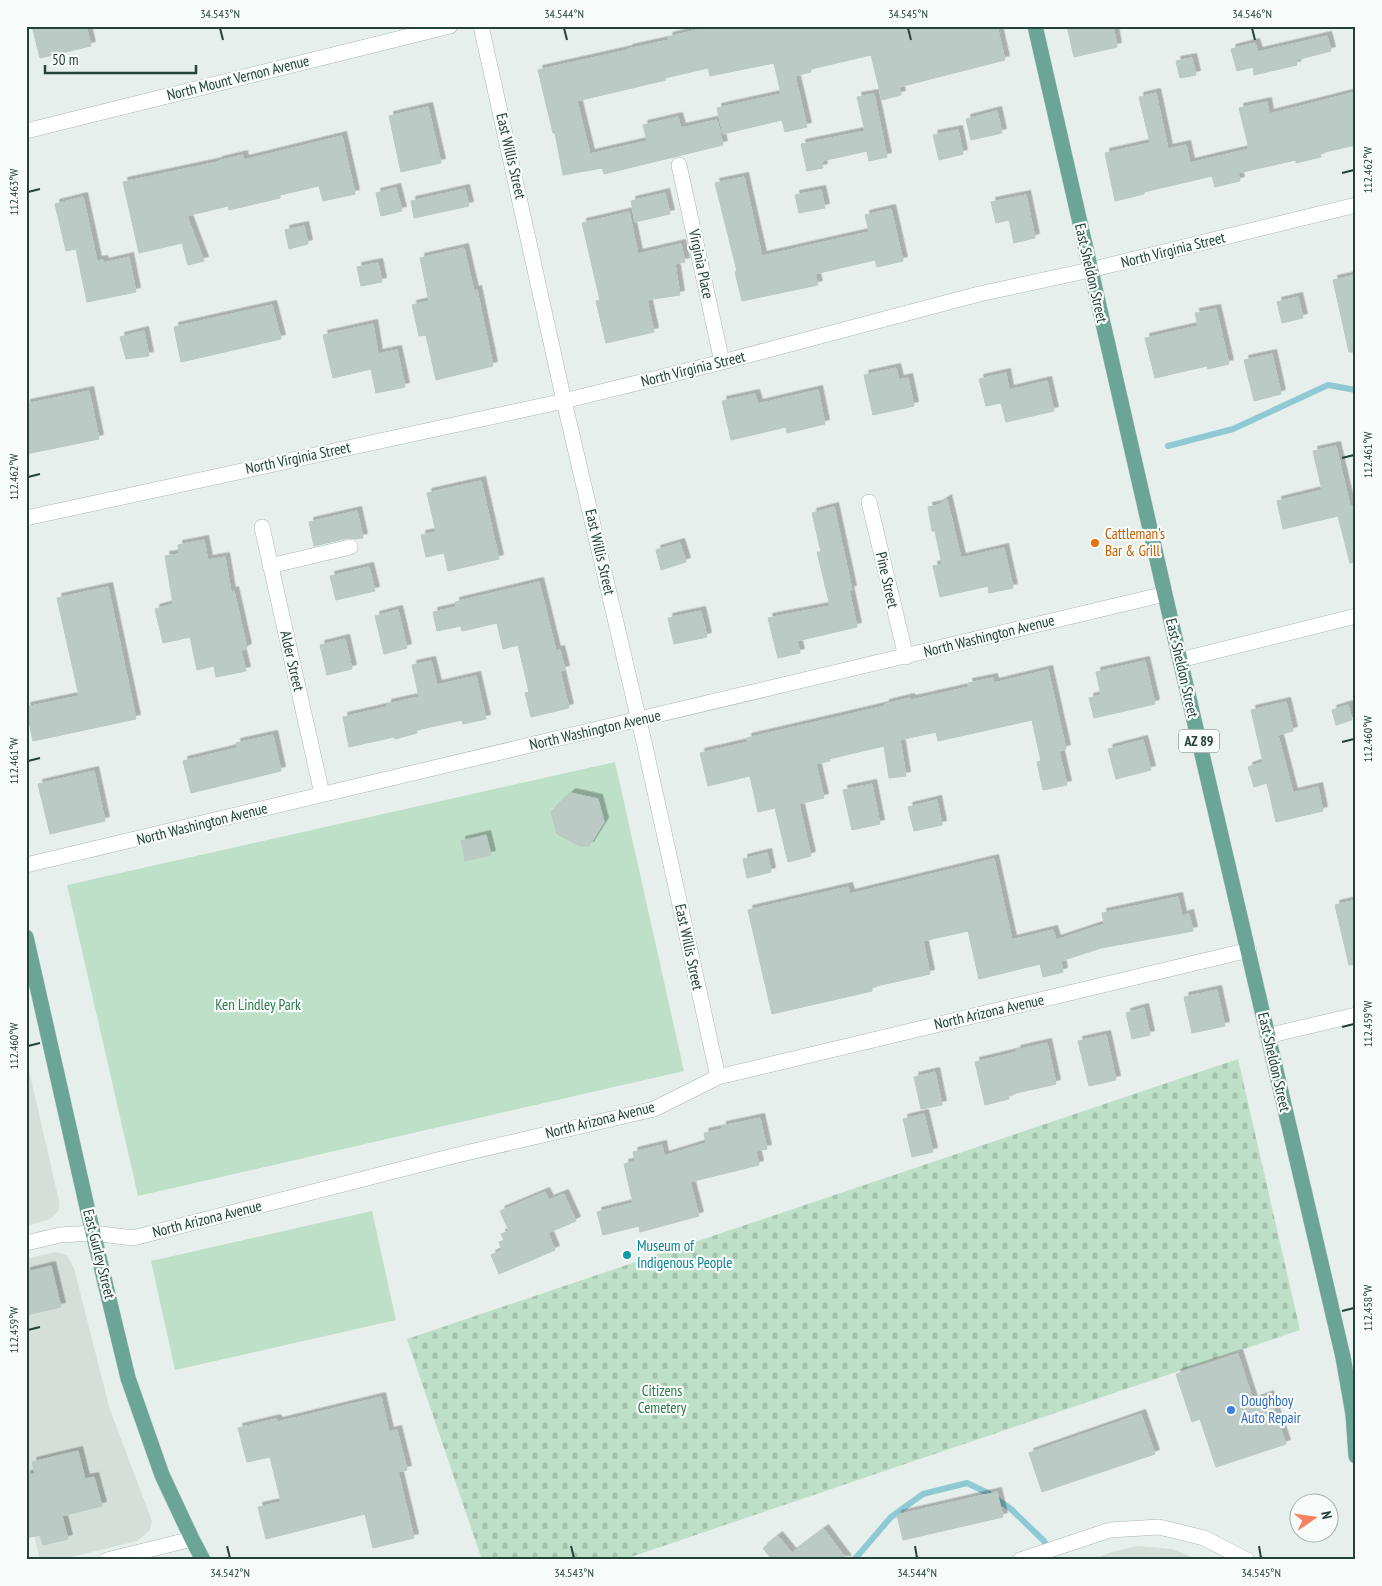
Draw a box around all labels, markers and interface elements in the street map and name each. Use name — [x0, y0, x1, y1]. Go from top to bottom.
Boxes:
text: 34.543°N — [200, 6, 240, 21]
text: 34.544°N — [544, 6, 584, 21]
text: 34.545°N — [888, 6, 928, 21]
text: 34.546°N — [1232, 6, 1272, 21]
scale bar — [45, 42, 196, 74]
text: 50 m — [52, 50, 78, 69]
street label: North Mount Vernon Avenue — [165, 51, 311, 104]
street label: East Willis Street — [492, 111, 531, 201]
text: 112.462°W — [1360, 147, 1375, 193]
text: 112.463°W — [6, 169, 21, 215]
street label: East Sheldon Street — [1071, 221, 1112, 324]
street label: Virginia Place — [685, 226, 718, 300]
street label: North Virginia Street — [1119, 227, 1227, 272]
street label: North Virginia Street — [639, 346, 747, 391]
text: 112.461°W — [1360, 432, 1375, 478]
street label: North Virginia Street — [244, 437, 352, 478]
text: 112.462°W — [6, 454, 21, 500]
street label: East Willis Street — [581, 507, 620, 597]
place label: Cattleman's Bar & Grill — [1105, 524, 1165, 560]
marker: Cattleman's Bar & Grill — [1089, 537, 1101, 549]
street label: Pine Street — [872, 550, 903, 610]
street label: North Washington Avenue — [922, 610, 1056, 661]
street label: East Sheldon Street — [1162, 616, 1203, 719]
street label: Alder Street — [276, 629, 309, 693]
street label: North Washington Avenue — [527, 705, 662, 754]
text: 112.460°W — [1360, 716, 1375, 762]
road number: AZ 89 — [1179, 729, 1219, 752]
text: 112.461°W — [6, 738, 21, 784]
street label: North Washington Avenue — [135, 798, 269, 849]
street label: East Willis Street — [671, 902, 708, 992]
street label: North Arizona Avenue — [932, 990, 1046, 1033]
park label: Ken Lindley Park — [215, 995, 301, 1014]
text: 112.459°W — [1360, 1001, 1375, 1047]
street label: East Sheldon Street — [1254, 1010, 1295, 1113]
text: 112.460°W — [6, 1023, 21, 1069]
street label: North Arizona Avenue — [543, 1097, 657, 1142]
street label: North Arizona Avenue — [150, 1196, 264, 1241]
street label: East Gurley Street — [79, 1207, 120, 1301]
place label: Museum of Indigenous People — [637, 1236, 732, 1272]
marker: Museum of Indigenous People — [621, 1249, 633, 1261]
text: 112.458°W — [1360, 1285, 1375, 1331]
text: 112.459°W — [6, 1307, 21, 1353]
park label: Citizens Cemetery — [638, 1381, 687, 1417]
place label: Doughboy Auto Repair — [1241, 1391, 1302, 1427]
marker: Doughboy Auto Repair — [1225, 1404, 1237, 1416]
north arrow — [1290, 1494, 1340, 1544]
text: N — [1317, 1509, 1336, 1521]
text: 34.542°N — [210, 1565, 250, 1580]
text: 34.543°N — [554, 1565, 594, 1580]
text: 34.544°N — [897, 1565, 937, 1580]
text: 34.545°N — [1241, 1565, 1281, 1580]

